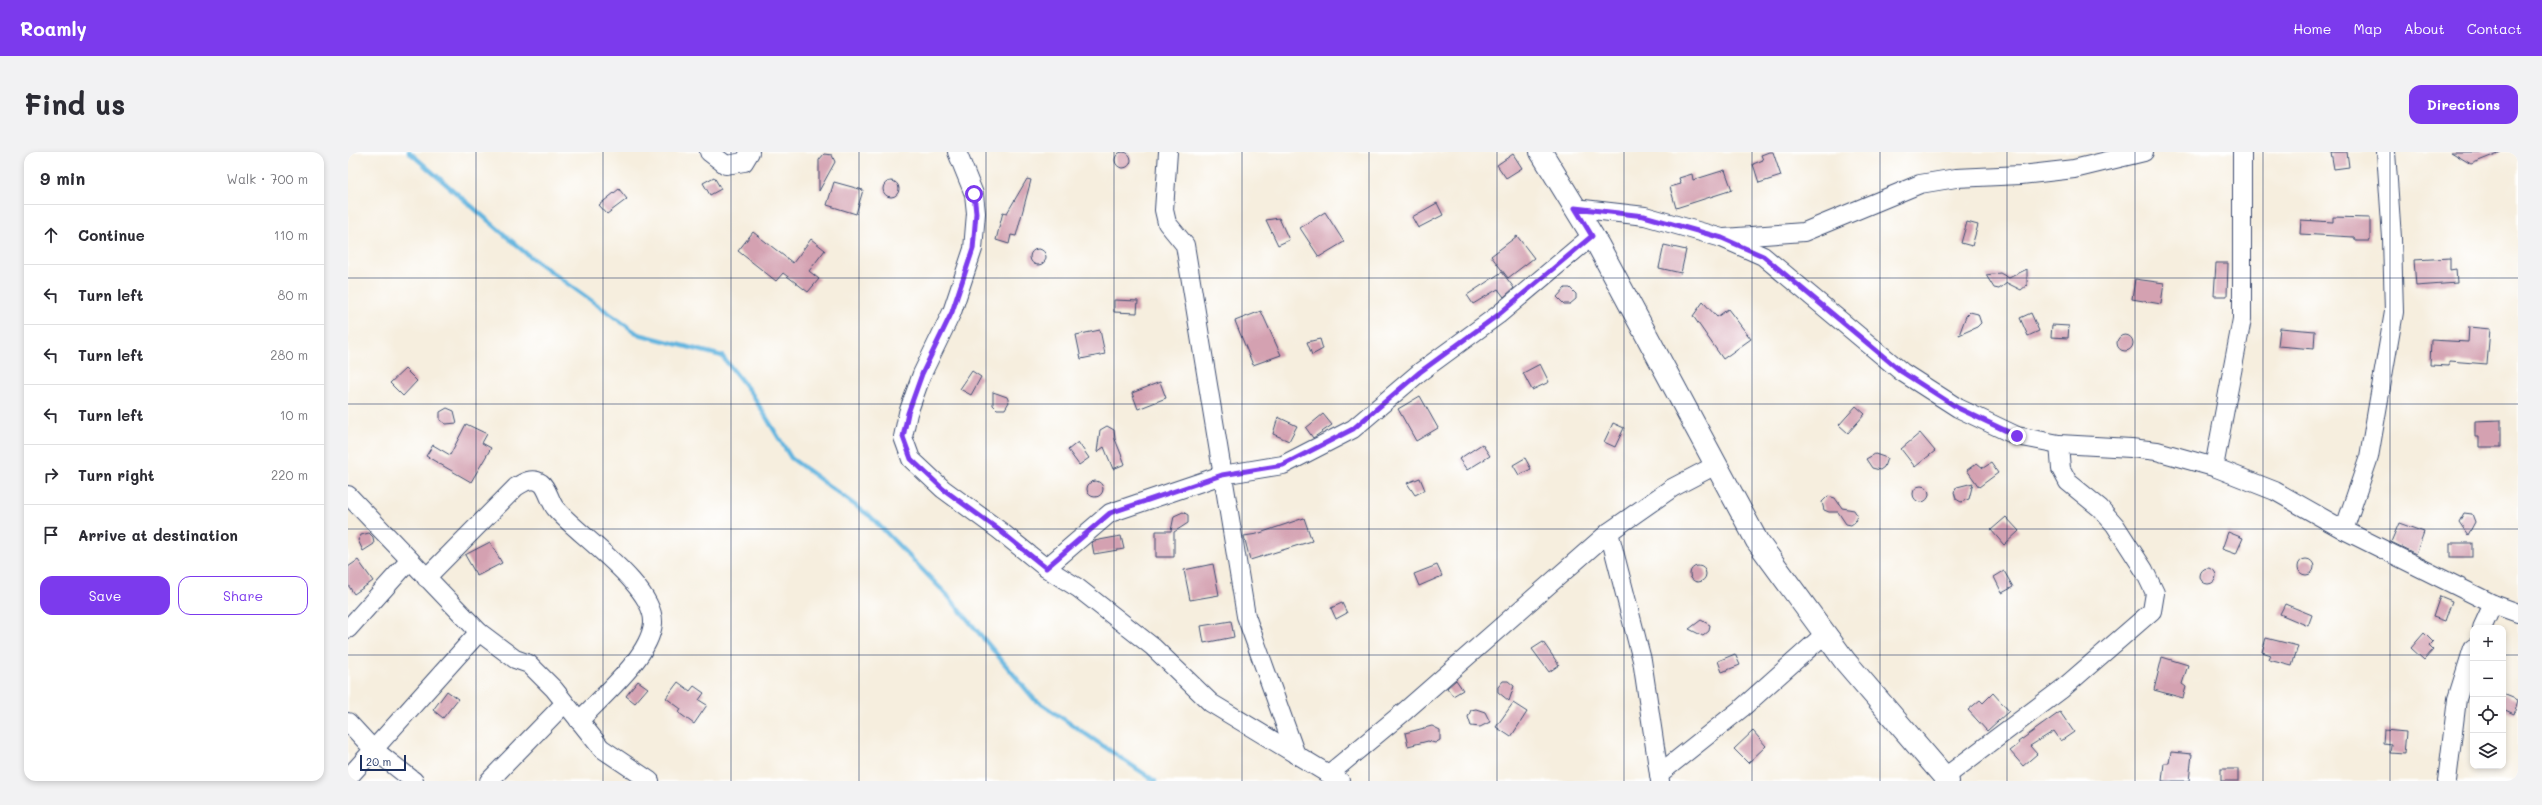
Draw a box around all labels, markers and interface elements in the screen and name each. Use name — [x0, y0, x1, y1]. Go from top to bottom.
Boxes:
text: Roamly — [20, 16, 87, 41]
text: Home — [2293, 19, 2331, 38]
text: Map — [2353, 19, 2382, 38]
text: About — [2404, 19, 2445, 38]
text: Contact — [2467, 19, 2522, 38]
button: Directions — [2409, 85, 2518, 124]
text: Find us — [24, 86, 125, 122]
text: 9 min — [40, 167, 85, 189]
text: Walk · 700 m — [227, 170, 308, 187]
route start — [965, 185, 983, 203]
icon: ahead — [40, 224, 62, 246]
text: Continue — [78, 225, 145, 245]
text: 110 m — [274, 226, 308, 243]
icon: left — [40, 284, 62, 306]
text: Turn left — [78, 285, 143, 305]
text: 80 m — [278, 286, 308, 303]
icon: left — [40, 344, 62, 366]
text: Turn left — [78, 345, 143, 365]
text: 280 m — [270, 346, 308, 363]
icon: left — [40, 404, 62, 426]
text: Turn left — [78, 405, 143, 425]
text: 10 m — [280, 406, 308, 423]
route end — [2008, 427, 2026, 445]
icon: right — [40, 464, 62, 486]
text: Turn right — [78, 465, 155, 485]
text: 220 m — [271, 466, 308, 483]
icon: arrive — [40, 524, 62, 546]
text: Arrive at destination — [78, 525, 238, 545]
button: Save — [40, 576, 170, 615]
button: Share — [178, 576, 308, 615]
map controls — [2470, 625, 2506, 769]
button: + — [2470, 625, 2506, 661]
button: − — [2470, 661, 2506, 697]
button: locate — [2470, 697, 2506, 733]
button: layers — [2470, 733, 2506, 769]
scale bar — [360, 753, 406, 772]
text: 20 m — [366, 754, 391, 769]

